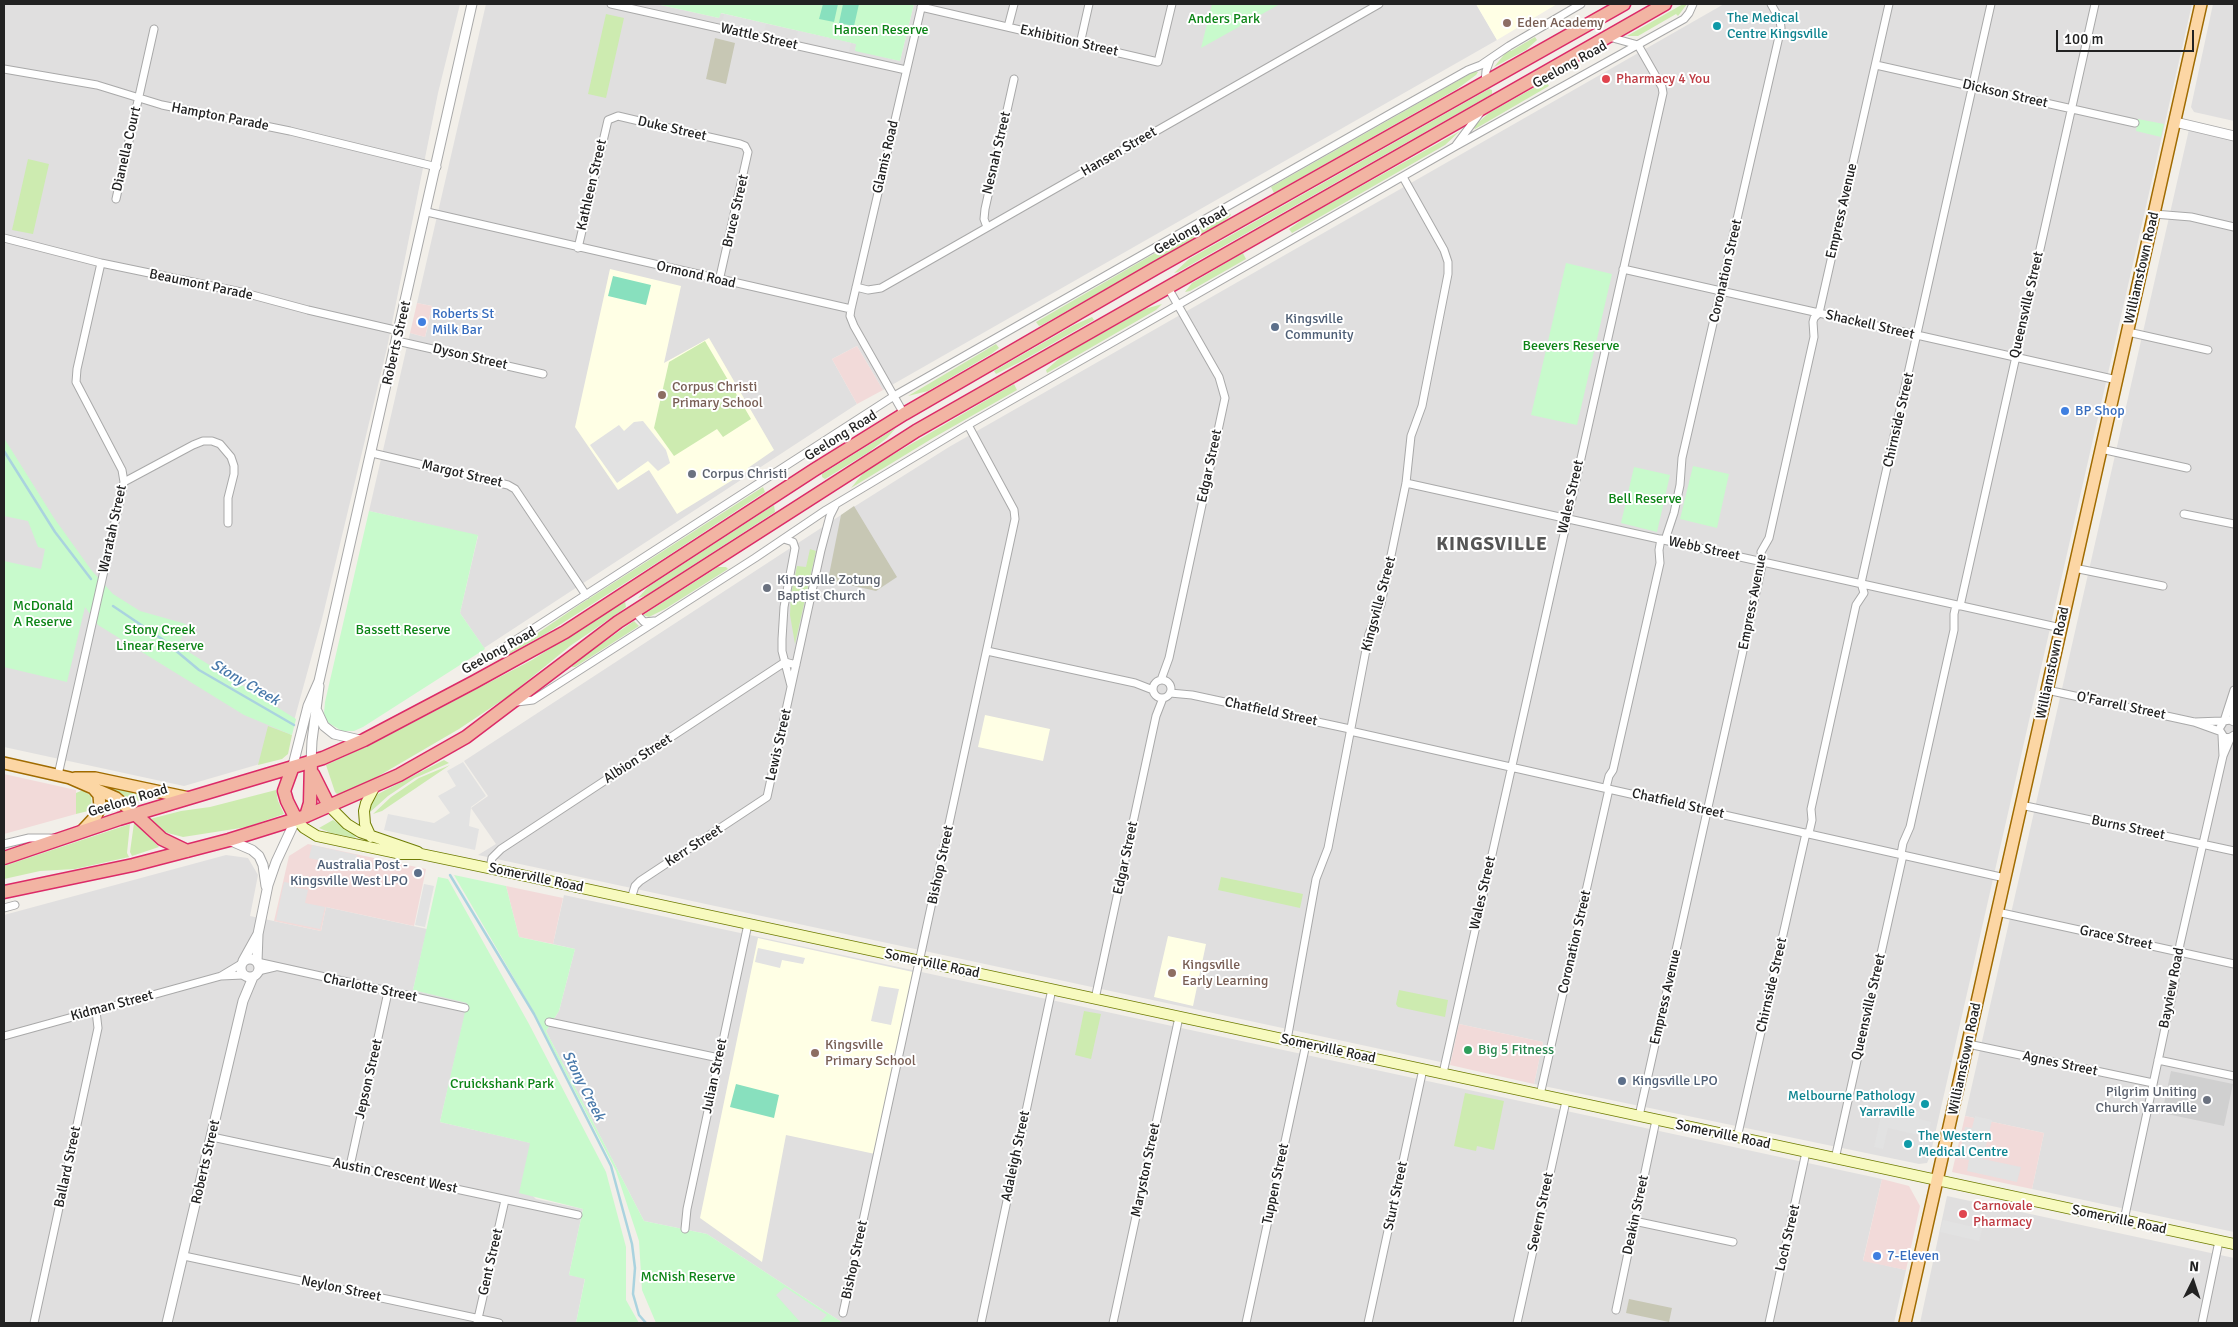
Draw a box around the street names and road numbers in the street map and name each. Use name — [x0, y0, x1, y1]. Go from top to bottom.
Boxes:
street label: Wattle Street — [719, 20, 799, 54]
street label: Exhibition Street — [1018, 22, 1120, 60]
street label: Geelong Road — [1530, 38, 1610, 92]
street label: Dickson Street — [1961, 76, 2049, 112]
street label: Hampton Parade — [170, 99, 270, 135]
street label: Dianella Court — [109, 105, 145, 193]
street label: Nesnah Street — [979, 110, 1015, 196]
street label: Duke Street — [636, 113, 708, 145]
street label: Glamis Road — [869, 119, 903, 195]
street label: Hansen Street — [1078, 124, 1160, 180]
street label: Kathleen Street — [573, 138, 611, 232]
street label: Empress Avenue — [1823, 162, 1861, 260]
street label: Bruce Street — [719, 173, 753, 249]
street label: Geelong Road — [1151, 203, 1231, 259]
street label: Williamstown Road — [2121, 210, 2163, 326]
street label: Coronation Street — [1706, 218, 1746, 324]
street label: Queensville Street — [2007, 250, 2047, 360]
street label: Ormond Road — [655, 258, 737, 292]
street label: Beaumont Parade — [148, 266, 254, 304]
street label: Roberts Street — [379, 299, 415, 387]
street label: Shackell Street — [1824, 307, 1916, 343]
street label: Dyson Street — [431, 340, 509, 374]
street label: Chirnside Street — [1880, 371, 1918, 469]
street label: Geelong Road — [802, 407, 880, 465]
street label: Edgar Street — [1194, 428, 1226, 504]
street label: Margot Street — [420, 457, 504, 491]
street label: Wales Street — [1554, 459, 1588, 535]
street label: Waratah Street — [95, 483, 131, 575]
street label: Webb Street — [1667, 533, 1741, 565]
street label: Empress Avenue — [1735, 553, 1771, 651]
street label: Kingsville Street — [1358, 555, 1400, 653]
street label: Williamstown Road — [2033, 605, 2073, 721]
street label: Geelong Road — [459, 624, 539, 678]
street label: O'Farrell Street — [2075, 688, 2167, 724]
street label: Chatfield Street — [1223, 694, 1319, 730]
street label: Lewis Street — [763, 707, 795, 783]
street label: Albion Street — [601, 731, 675, 787]
street label: Geelong Road — [86, 781, 170, 821]
street label: Chatfield Street — [1630, 785, 1726, 823]
street label: Burns Street — [2090, 812, 2166, 844]
street label: Edgar Street — [1110, 820, 1142, 896]
street label: Kerr Street — [662, 821, 726, 871]
street label: Bishop Street — [924, 824, 958, 906]
street label: Wales Street — [1466, 855, 1500, 931]
street label: Somerville Road — [487, 860, 585, 896]
street label: Coronation Street — [1555, 889, 1595, 995]
street label: Grace Street — [2078, 922, 2154, 954]
street label: Chirnside Street — [1753, 936, 1791, 1034]
street label: Somerville Road — [883, 946, 981, 982]
street label: Bayview Road — [2156, 946, 2188, 1030]
street label: Empress Avenue — [1647, 948, 1685, 1046]
street label: Queensville Street — [1849, 952, 1889, 1062]
street label: Charlotte Street — [321, 970, 419, 1006]
street label: Kidman Street — [69, 987, 155, 1025]
street label: Williamstown Road — [1945, 1001, 1985, 1117]
street label: Somerville Road — [1279, 1031, 1377, 1067]
street label: Julian Street — [699, 1037, 731, 1115]
street label: Jepson Street — [352, 1038, 386, 1120]
street label: Agnes Street — [2021, 1048, 2099, 1080]
street label: Adaleigh Street — [998, 1109, 1034, 1203]
street label: Somerville Road — [1674, 1117, 1772, 1153]
street label: Roberts Street — [188, 1118, 224, 1206]
street label: Maryston Street — [1128, 1121, 1164, 1219]
street label: Ballard Street — [51, 1125, 85, 1209]
street label: Tuppen Street — [1259, 1142, 1293, 1226]
street label: Austin Crescent West — [331, 1155, 459, 1197]
street label: Sturt Street — [1380, 1160, 1412, 1232]
street label: Severn Street — [1524, 1171, 1558, 1253]
street label: Deakin Street — [1619, 1174, 1653, 1256]
street label: Somerville Road — [2070, 1202, 2168, 1238]
street label: Loch Street — [1772, 1203, 1804, 1273]
street label: Bishop Street — [838, 1219, 872, 1301]
street label: Gent Street — [475, 1227, 507, 1297]
street label: Neylon Street — [299, 1272, 383, 1306]

